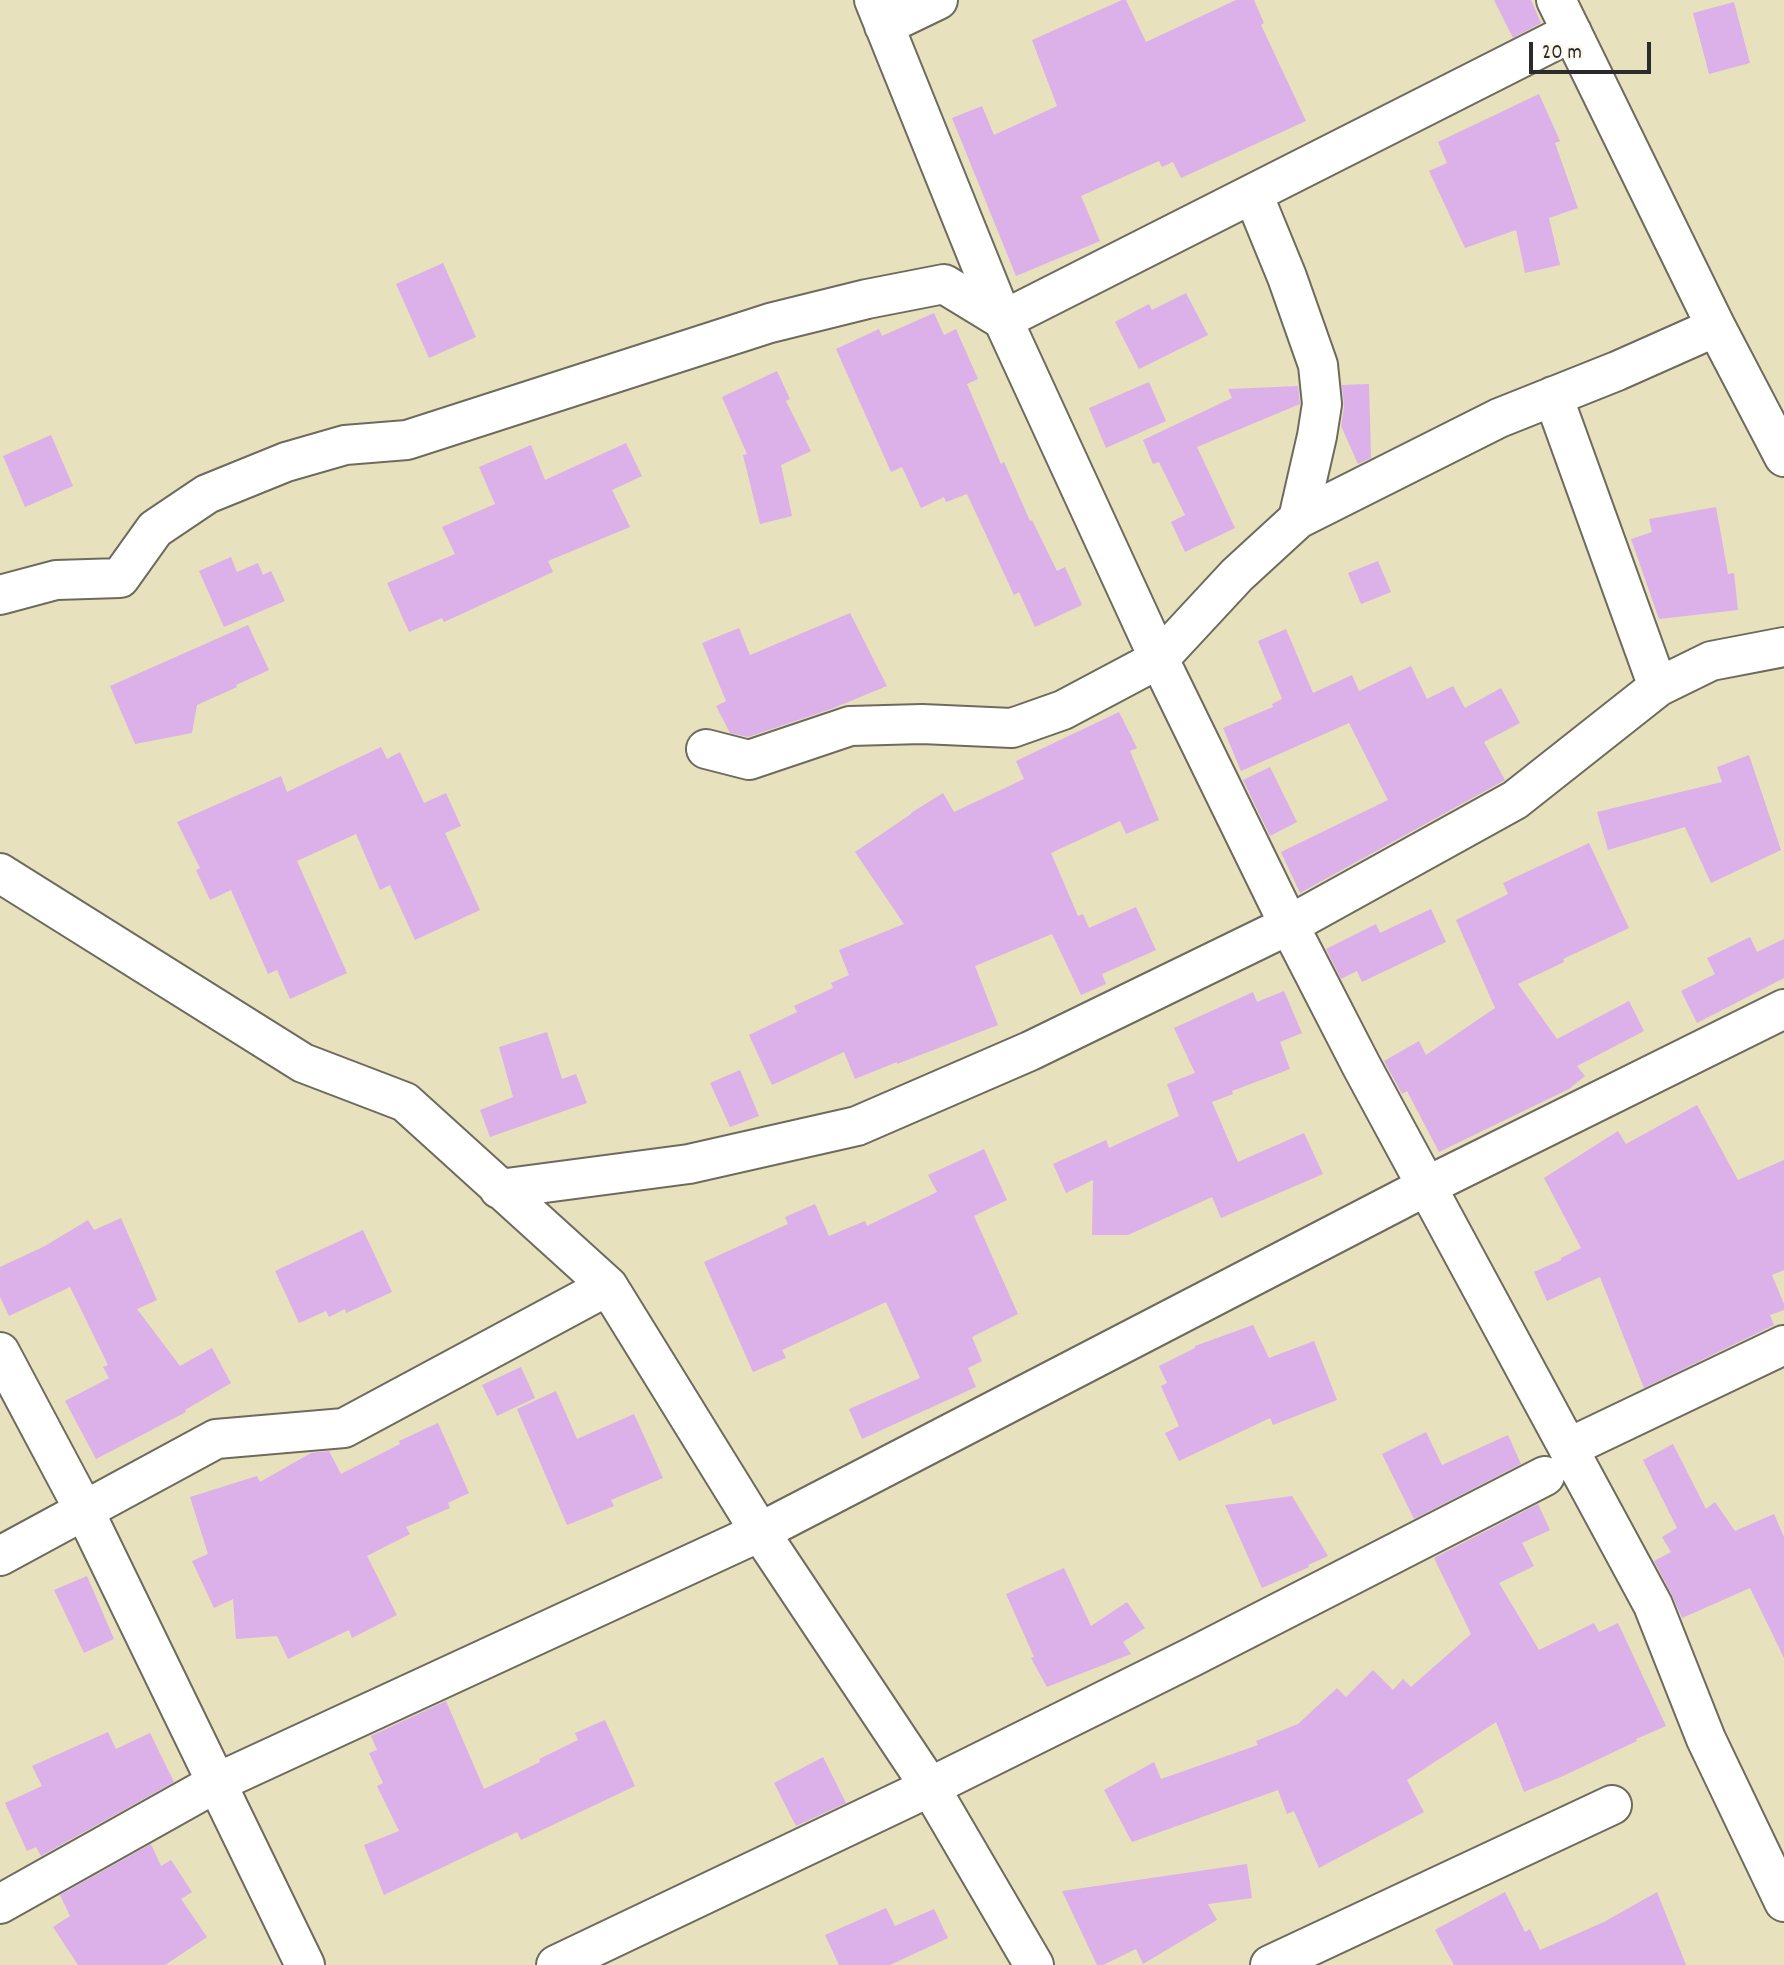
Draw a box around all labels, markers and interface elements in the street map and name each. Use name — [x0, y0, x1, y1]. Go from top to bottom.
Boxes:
scale bar — [1532, 28, 1654, 72]
text: 20 m — [1542, 39, 1582, 69]

